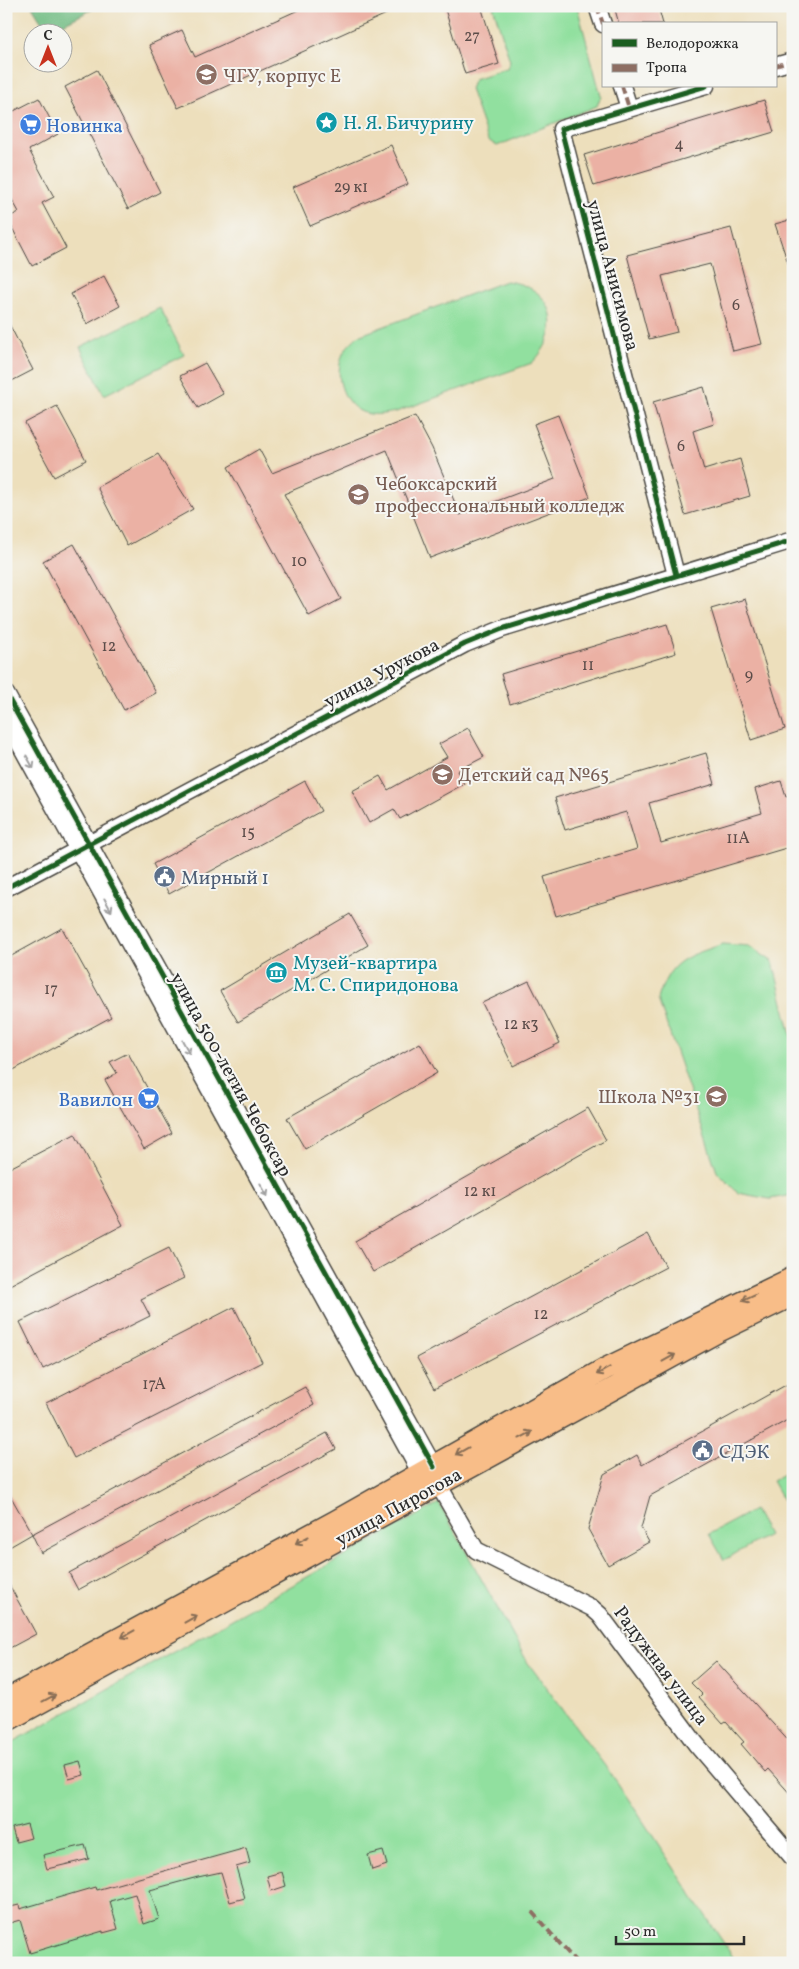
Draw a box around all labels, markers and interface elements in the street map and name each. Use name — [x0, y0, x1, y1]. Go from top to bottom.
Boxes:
north arrow — [22, 22, 72, 72]
legend — [602, 22, 776, 88]
house number: 27 — [464, 26, 480, 48]
text: С — [43, 27, 53, 46]
text: Велодорожка — [646, 34, 739, 55]
text: Тропа — [646, 58, 687, 79]
school or university icon: ЧГУ, корпус Е — [195, 63, 219, 87]
place label: ЧГУ, корпус Е — [223, 64, 341, 90]
place icon: Н. Я. Бичурину — [315, 110, 339, 134]
place label: Н. Я. Бичурину — [343, 111, 474, 137]
supermarket icon: Новинка — [18, 113, 42, 137]
place label: Новинка — [46, 114, 123, 140]
house number: 4 — [674, 134, 684, 156]
house number: 29 к1 — [334, 177, 368, 199]
street label: улица Анисимова — [579, 197, 645, 354]
house number: 6 — [732, 295, 740, 317]
house number: 6 — [677, 436, 685, 458]
place label: Чебоксарский профессиональный колледж — [375, 472, 625, 520]
school or university icon: Чебоксарский профессиональный колледж — [347, 482, 371, 506]
house number: 10 — [291, 551, 307, 573]
street label: улица Урукова — [319, 632, 444, 715]
house number: 12 — [102, 636, 116, 658]
house number: 11 — [582, 655, 594, 677]
house number: 9 — [745, 665, 753, 687]
one-way arrow — [25, 755, 35, 769]
school or university icon: Детский сад №65 — [430, 762, 454, 786]
place label: Детский сад №65 — [458, 763, 609, 789]
house number: 15 — [241, 822, 255, 844]
house number: 11А — [726, 828, 750, 850]
public building icon: Мирный 1 — [153, 865, 177, 889]
place label: Мирный 1 — [181, 866, 269, 892]
one-way arrow — [103, 897, 113, 912]
place label: Музей-квартира М. С. Спиридонова — [293, 951, 459, 999]
museum icon: Музей-квартира М. С. Спиридонова — [265, 961, 289, 985]
street label: улица 500-летия Чебоксар — [163, 968, 298, 1182]
house number: 17 — [44, 979, 58, 1001]
house number: 12 к3 — [504, 1014, 538, 1036]
one-way arrow — [181, 1040, 191, 1055]
school or university icon: Школа №31 — [704, 1084, 728, 1108]
place label: Школа №31 — [598, 1085, 700, 1111]
supermarket icon: Вавилон — [137, 1087, 161, 1111]
place label: Вавилон — [58, 1088, 133, 1114]
house number: 12 к1 — [464, 1181, 496, 1203]
one-way arrow — [259, 1182, 269, 1197]
one-way arrow — [741, 1294, 756, 1304]
house number: 12 — [534, 1304, 548, 1326]
one-way arrow — [662, 1352, 676, 1362]
one-way arrow — [596, 1366, 611, 1376]
house number: 17А — [142, 1374, 166, 1396]
one-way arrow — [519, 1430, 534, 1440]
public building icon: СДЭК — [691, 1439, 715, 1463]
place label: СДЭК — [719, 1440, 769, 1466]
one-way arrow — [455, 1447, 470, 1456]
street label: улица Пирогова — [331, 1462, 467, 1553]
one-way arrow — [295, 1535, 310, 1545]
street label: Радужная улица — [607, 1601, 714, 1731]
one-way arrow — [184, 1614, 198, 1624]
one-way arrow — [121, 1629, 136, 1639]
one-way arrow — [41, 1693, 56, 1702]
scale bar — [616, 1914, 744, 1946]
text: 50 m — [624, 1922, 656, 1943]

